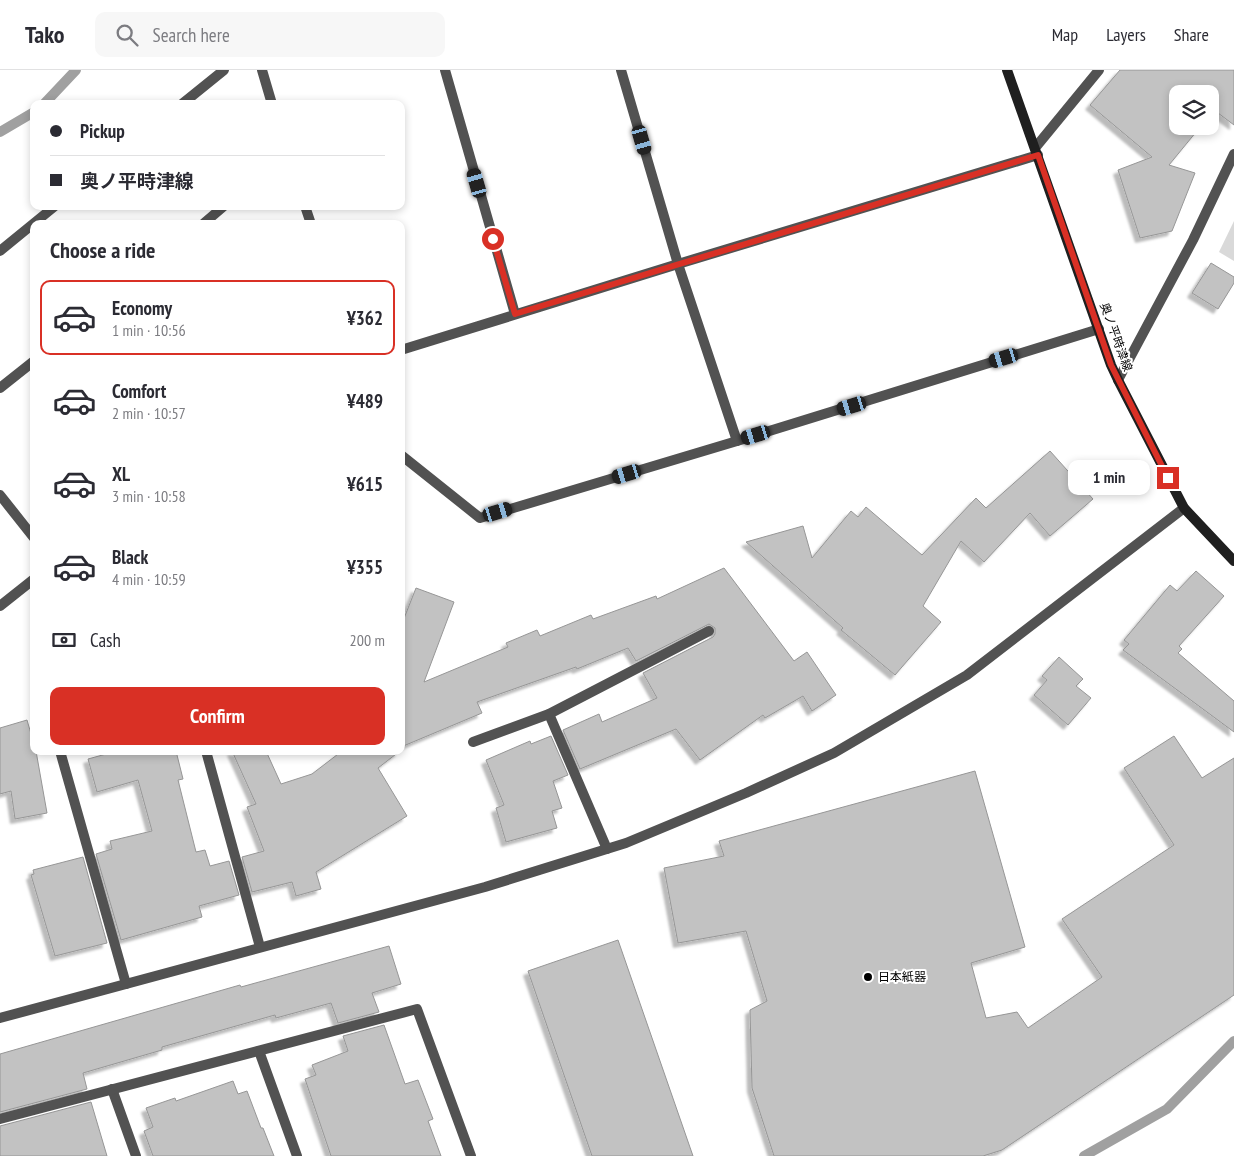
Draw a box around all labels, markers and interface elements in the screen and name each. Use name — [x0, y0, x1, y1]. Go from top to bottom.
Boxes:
search box — [95, 12, 445, 57]
text: Tako — [25, 19, 65, 50]
icon: search — [113, 21, 141, 49]
text: Search here — [153, 23, 230, 47]
text: Map — [1052, 23, 1078, 46]
text: Layers — [1106, 23, 1146, 46]
text: Share — [1174, 23, 1209, 46]
map controls — [1169, 85, 1219, 135]
button: layers — [1169, 85, 1219, 135]
text: Pickup — [80, 119, 125, 143]
car — [630, 124, 653, 156]
car — [465, 167, 488, 199]
text: 奥ノ平時津線 — [80, 169, 194, 193]
route start — [482, 228, 504, 250]
text: Choose a ride — [50, 236, 155, 264]
icon: car — [52, 295, 97, 340]
text: Economy — [112, 296, 172, 320]
street label: 奥ノ平時津線 — [1097, 300, 1136, 373]
text: ¥362 — [347, 306, 383, 330]
text: 1 min · 10:56 — [112, 320, 186, 340]
car — [987, 346, 1020, 370]
icon: car — [52, 378, 97, 423]
text: Comfort — [112, 379, 166, 403]
text: ¥489 — [347, 389, 383, 413]
car — [835, 394, 868, 418]
text: 2 min · 10:57 — [112, 403, 186, 423]
car — [739, 423, 772, 447]
callout: 1 min — [1068, 460, 1150, 496]
icon: car — [52, 461, 97, 506]
text: XL — [112, 462, 130, 486]
car — [610, 462, 643, 486]
text: 1 min — [1093, 467, 1125, 487]
route end — [1157, 467, 1179, 489]
text: ¥615 — [347, 472, 383, 496]
text: 3 min · 10:58 — [112, 486, 186, 506]
car — [481, 500, 514, 524]
icon: car — [52, 544, 97, 589]
text: Black — [112, 545, 148, 569]
text: ¥355 — [347, 555, 383, 579]
text: 4 min · 10:59 — [112, 569, 186, 589]
icon: cash — [50, 626, 78, 654]
text: Cash — [90, 628, 121, 652]
text: 200 m — [350, 630, 385, 650]
button: Confirm — [50, 687, 385, 745]
place label: 日本紙器 — [878, 969, 926, 984]
marker: 日本紙器 — [862, 971, 874, 983]

